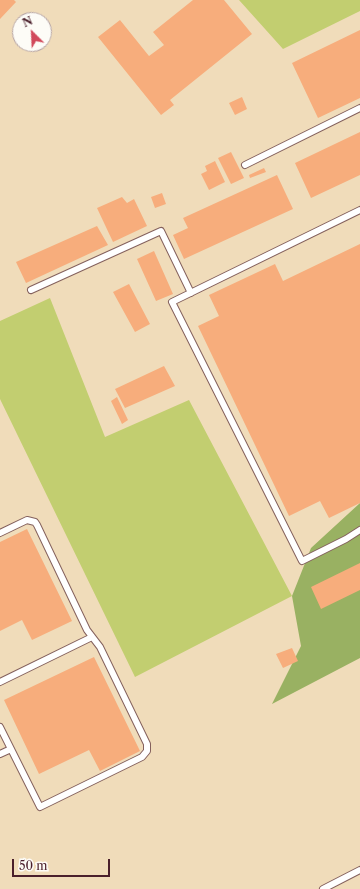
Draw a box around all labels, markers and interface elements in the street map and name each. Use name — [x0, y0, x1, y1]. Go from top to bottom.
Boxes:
north arrow — [12, 12, 52, 52]
text: N — [20, 14, 35, 30]
scale bar — [14, 851, 112, 877]
text: 50 m — [19, 858, 48, 873]

